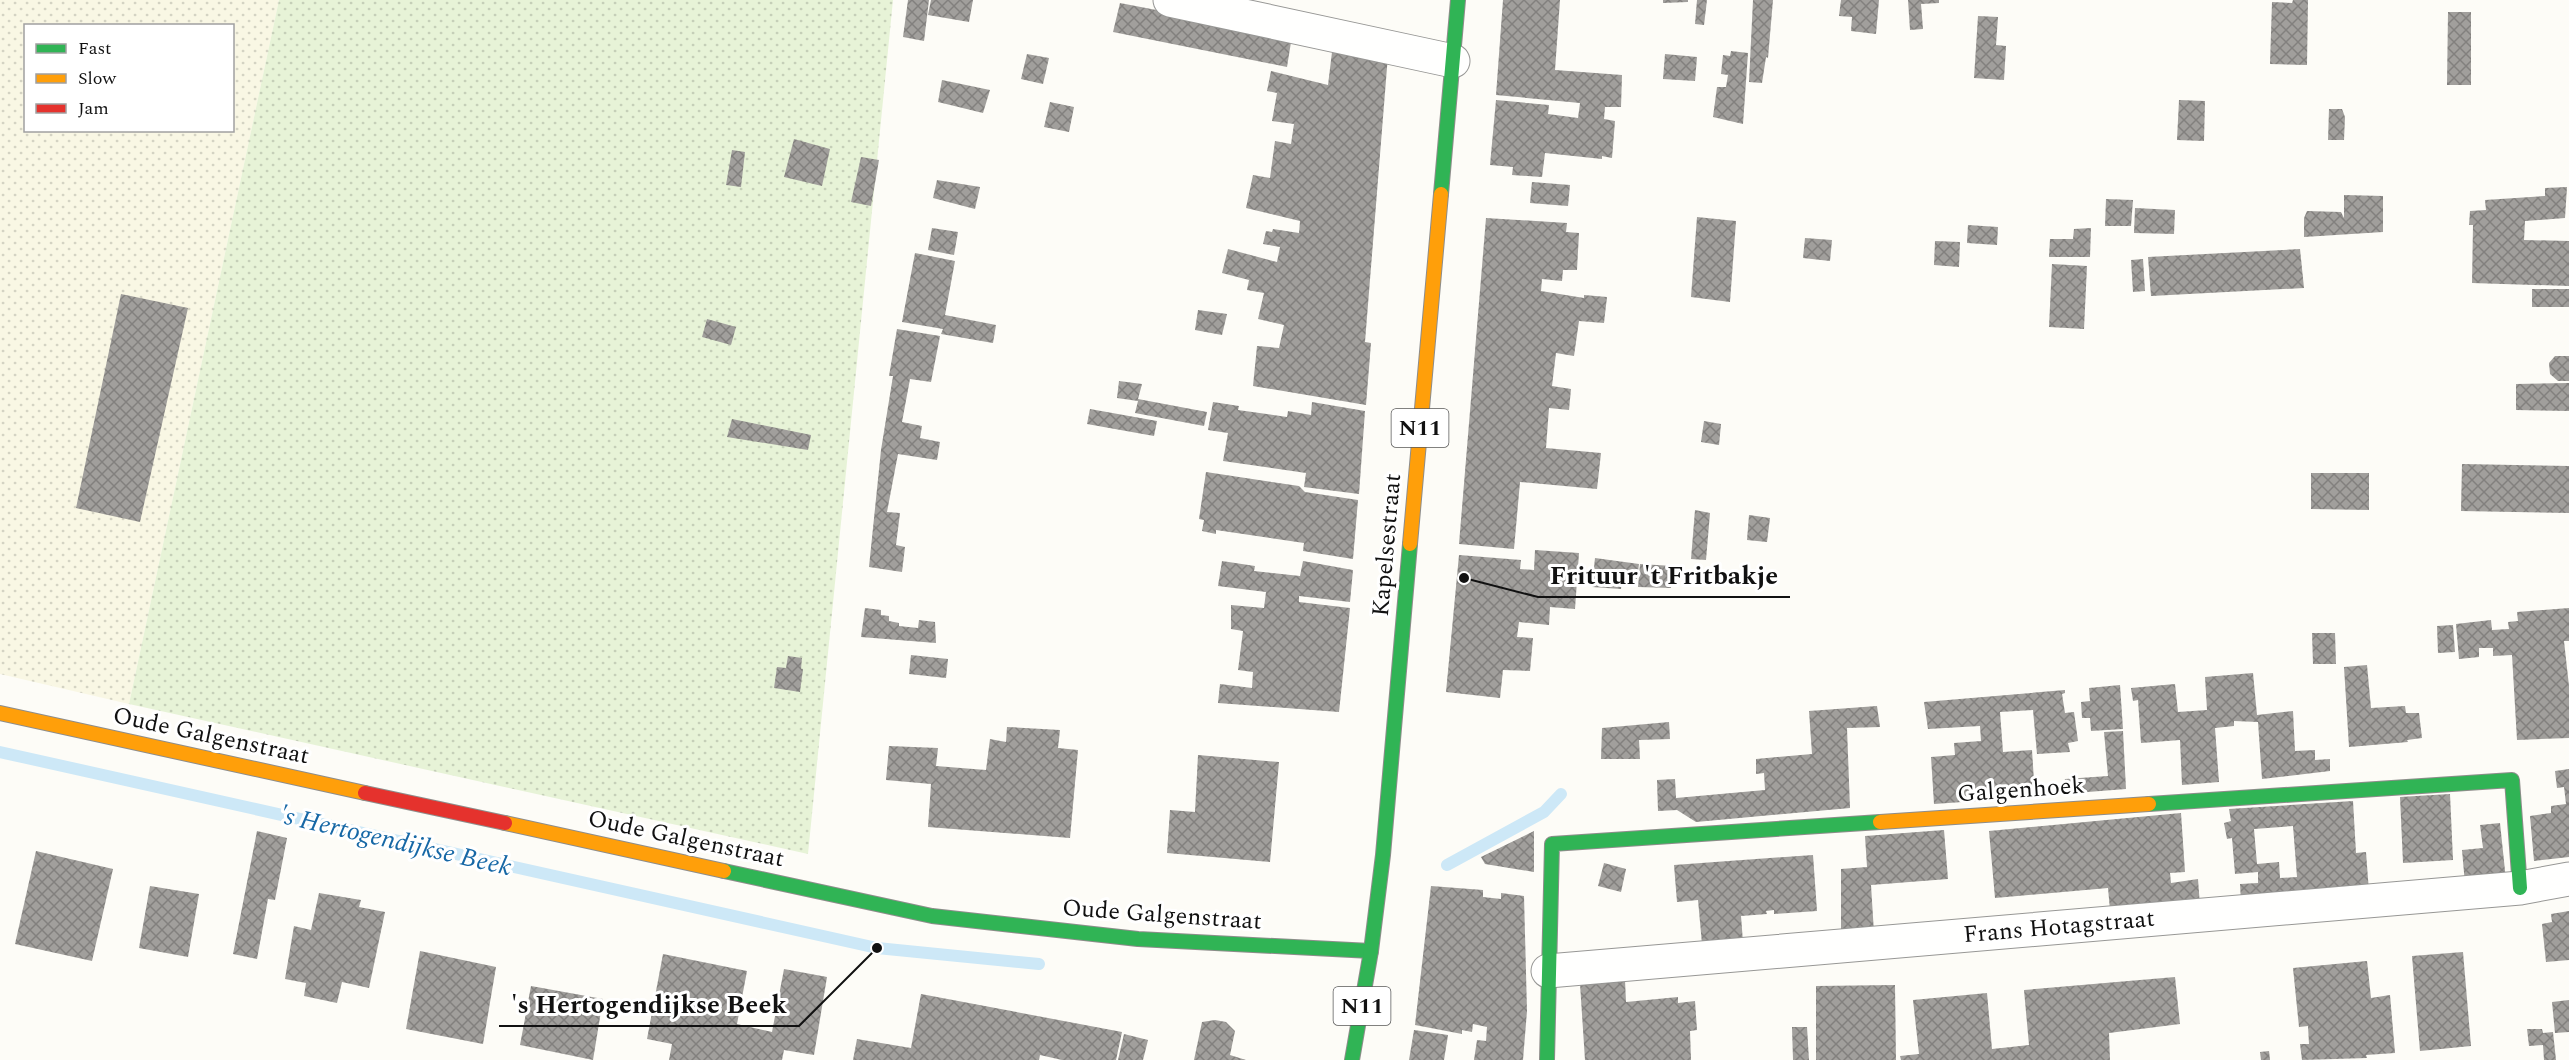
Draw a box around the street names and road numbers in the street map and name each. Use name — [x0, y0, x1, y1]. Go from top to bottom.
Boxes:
road number: N11 — [1392, 409, 1448, 447]
street label: Kapelsestraat — [1363, 472, 1411, 618]
street label: Oude Galgenstraat — [109, 698, 313, 774]
street label: Galgenhoek — [1956, 768, 2086, 812]
street label: Oude Galgenstraat — [584, 801, 788, 877]
street label: Oude Galgenstraat — [1061, 890, 1263, 940]
street label: Frans Hotagstraat — [1962, 901, 2156, 953]
road number: N11 — [1334, 987, 1390, 1025]

